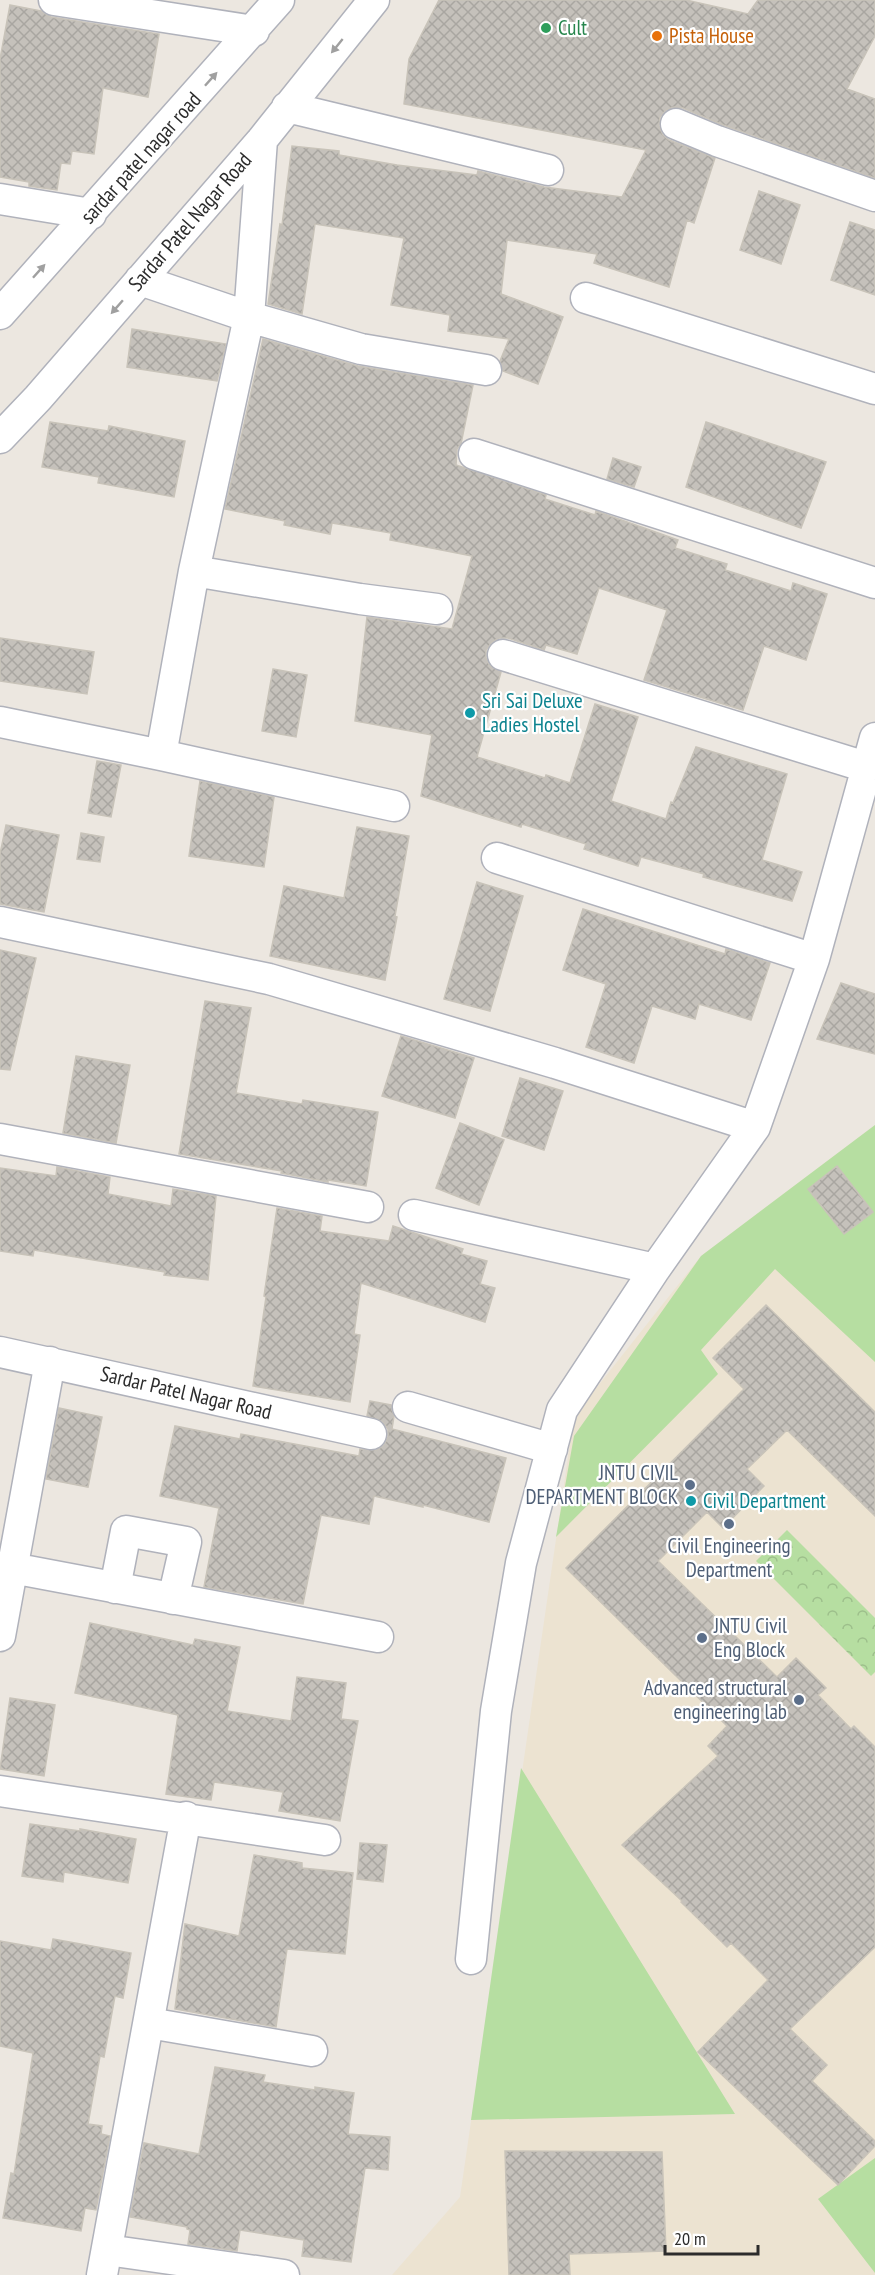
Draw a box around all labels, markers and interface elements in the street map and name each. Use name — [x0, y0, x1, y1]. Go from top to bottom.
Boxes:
place label: Cult — [558, 14, 587, 41]
marker: Cult — [539, 21, 553, 35]
place label: Pista House — [669, 22, 754, 49]
marker: Pista House — [650, 29, 664, 43]
one-way arrow — [331, 38, 344, 53]
one-way arrow — [204, 71, 218, 86]
street label: sardar patel nagar road — [74, 86, 207, 229]
street label: Sardar Patel Nagar Road — [122, 147, 257, 297]
one-way arrow — [32, 264, 46, 278]
one-way arrow — [111, 299, 124, 314]
place label: Sri Sai Deluxe Ladies Hostel — [482, 687, 583, 738]
marker: Sri Sai Deluxe Ladies Hostel — [463, 706, 477, 720]
street label: Sardar Patel Nagar Road — [98, 1360, 274, 1425]
place label: JNTU CIVIL DEPARTMENT BLOCK — [525, 1459, 678, 1510]
marker: JNTU CIVIL DEPARTMENT BLOCK — [683, 1478, 697, 1492]
place label: Civil Department — [703, 1487, 826, 1514]
marker: Civil Department — [684, 1494, 698, 1508]
marker: Civil Engineering Department — [722, 1517, 736, 1531]
place label: Civil Engineering Department — [667, 1532, 791, 1583]
place label: JNTU Civil Eng Block — [713, 1612, 787, 1663]
marker: JNTU Civil Eng Block — [695, 1631, 709, 1645]
place label: Advanced structural engineering lab — [644, 1674, 787, 1725]
marker: Advanced structural engineering lab — [792, 1693, 806, 1707]
scale bar — [665, 2218, 758, 2256]
text: 20 m — [674, 2227, 706, 2250]

